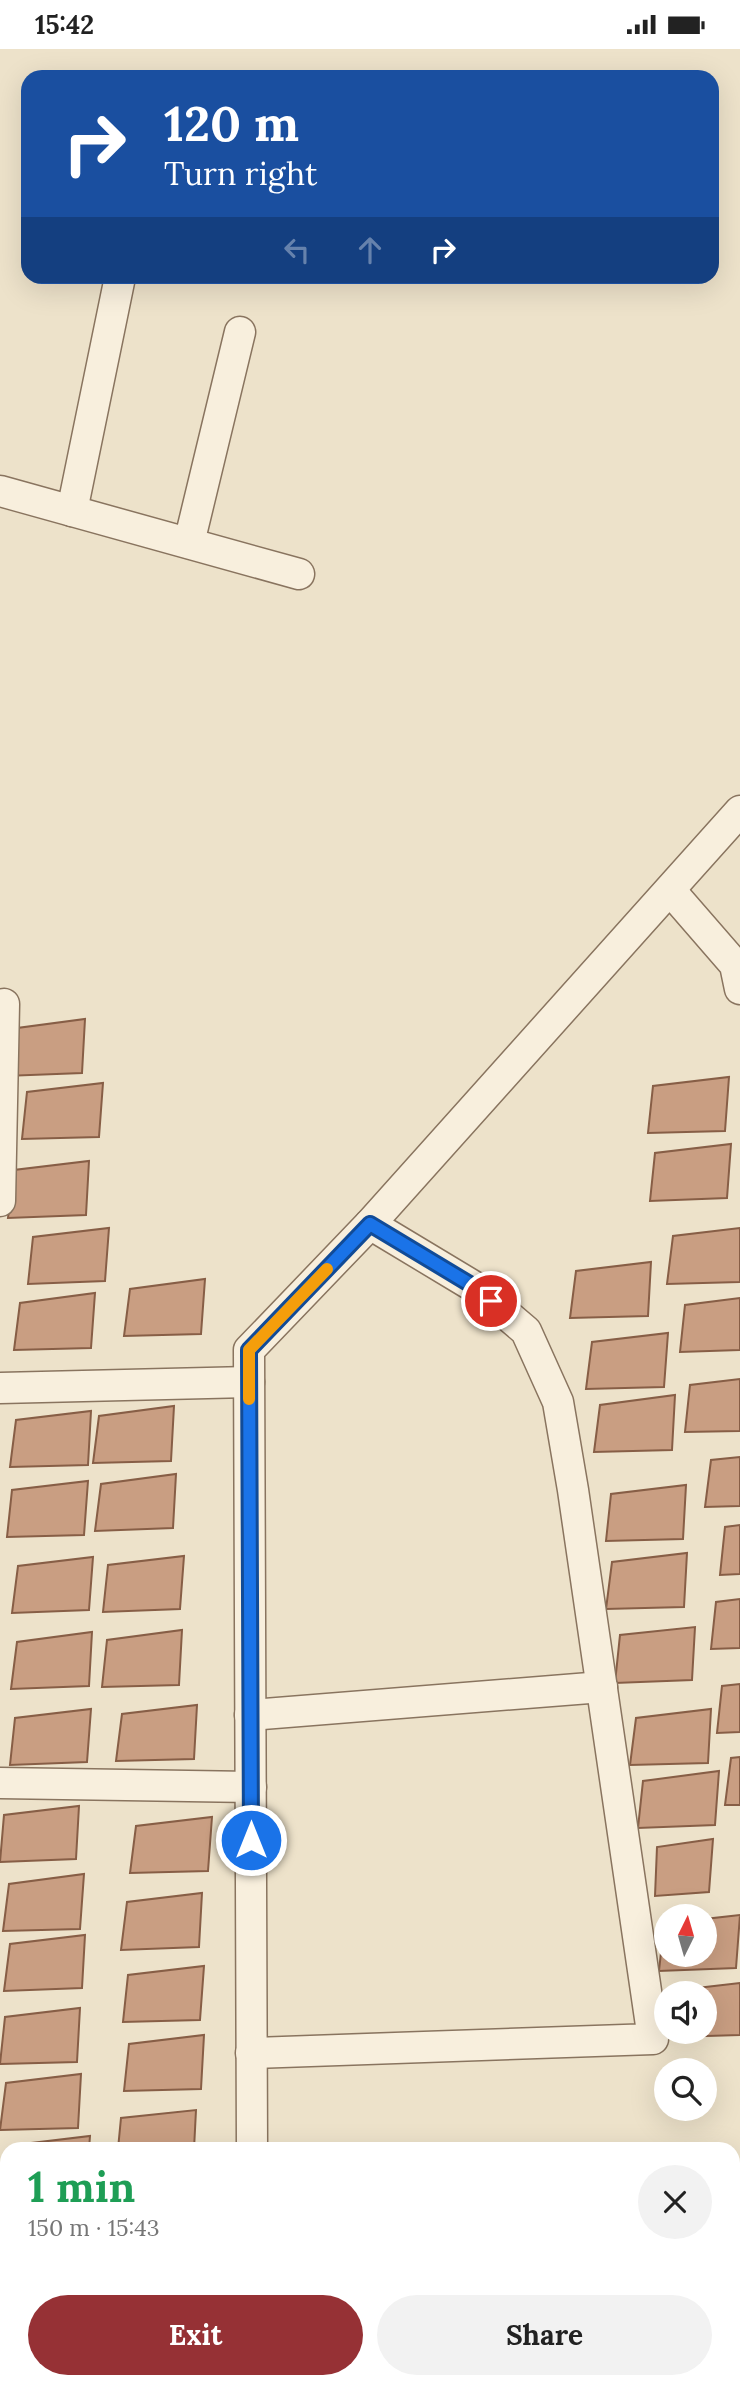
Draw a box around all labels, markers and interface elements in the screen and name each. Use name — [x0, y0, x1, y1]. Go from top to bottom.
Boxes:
text: 15:42 — [35, 8, 94, 41]
text: 120 m — [164, 92, 299, 154]
icon: right — [49, 98, 140, 189]
text: Turn right — [164, 153, 317, 194]
icon: left — [278, 231, 316, 269]
icon: ahead — [351, 231, 389, 269]
icon: right — [424, 231, 462, 269]
pin — [461, 1271, 521, 1331]
icon: arrive — [472, 1282, 510, 1320]
position arrow — [214, 1803, 288, 1877]
north arrow — [654, 1904, 718, 1967]
map controls — [654, 1904, 717, 2121]
button: sound — [654, 1981, 717, 2044]
button: search — [654, 2058, 717, 2121]
text: 1 min — [28, 2160, 135, 2214]
button: close — [638, 2165, 712, 2239]
text: 150 m · 15:43 — [28, 2213, 160, 2242]
button: Exit — [28, 2295, 363, 2375]
button: Share — [377, 2295, 712, 2375]

